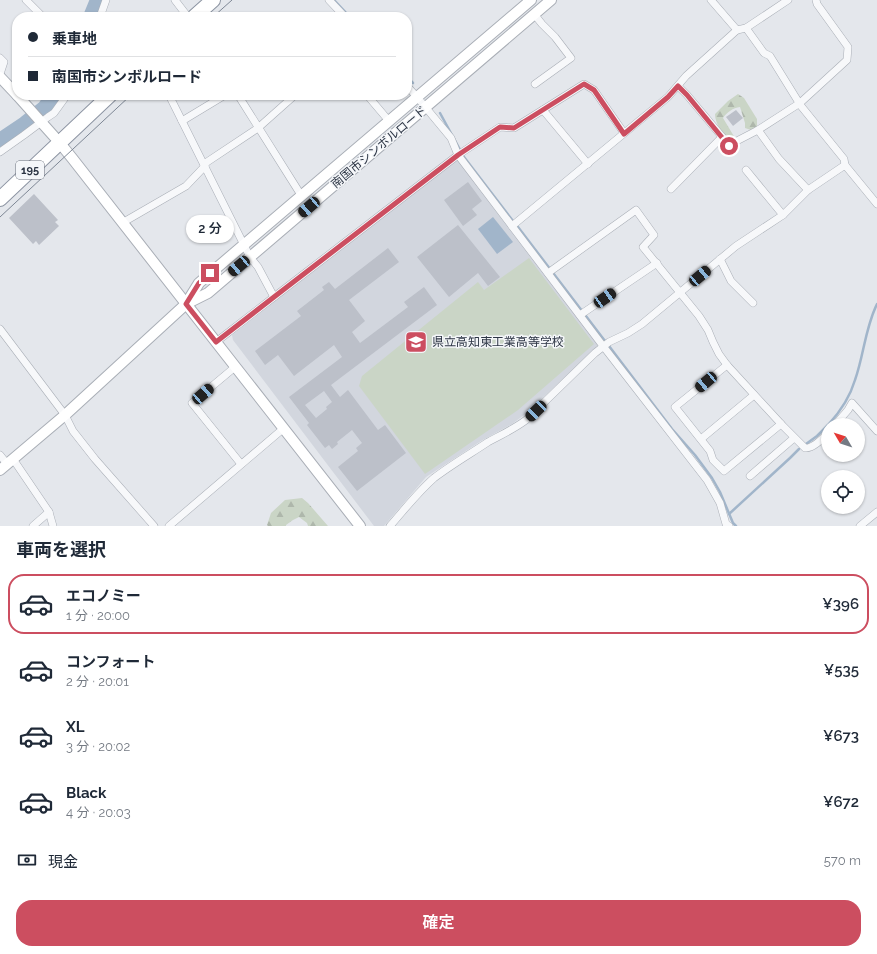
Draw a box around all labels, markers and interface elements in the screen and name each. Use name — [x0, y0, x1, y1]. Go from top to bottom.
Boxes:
text: 乗車地 — [52, 30, 97, 48]
text: 南国市シンボルロード — [52, 68, 202, 86]
street label: 南国市シンボルロード — [329, 103, 429, 191]
route start — [720, 137, 738, 155]
road number: 195 — [16, 161, 44, 179]
car — [296, 195, 322, 219]
callout: 2 分 — [186, 215, 234, 243]
text: 2 分 — [198, 221, 222, 236]
car — [226, 254, 252, 278]
route end — [201, 264, 219, 282]
car — [687, 264, 713, 288]
car — [592, 286, 618, 310]
school or university icon: 県立高知東工業高等学校 — [403, 329, 429, 355]
place label: 県立高知東工業高等学校 — [432, 335, 564, 349]
car — [693, 370, 719, 394]
car — [190, 382, 216, 406]
car — [523, 398, 549, 424]
north arrow — [821, 418, 865, 462]
map controls — [821, 418, 865, 514]
button: locate — [821, 470, 865, 514]
text: 車両を選択 — [16, 539, 106, 560]
icon: car — [18, 586, 54, 622]
text: エコノミー — [66, 587, 141, 605]
text: ¥396 — [822, 595, 859, 613]
text: 1 分 · 20:00 — [66, 608, 130, 623]
icon: car — [18, 652, 54, 688]
text: コンフォート — [66, 653, 156, 671]
text: ¥535 — [824, 661, 859, 679]
text: 2 分 · 20:01 — [66, 674, 129, 689]
icon: car — [18, 718, 54, 754]
text: XL — [66, 718, 84, 736]
text: ¥673 — [823, 727, 859, 745]
text: 3 分 · 20:02 — [66, 739, 130, 754]
icon: car — [18, 784, 54, 820]
text: Black — [66, 784, 106, 802]
text: ¥672 — [823, 793, 859, 811]
text: 4 分 · 20:03 — [66, 805, 131, 820]
icon: cash — [16, 849, 38, 871]
text: 現金 — [48, 853, 78, 871]
text: 570 m — [824, 853, 861, 868]
button: 確定 — [16, 900, 861, 946]

